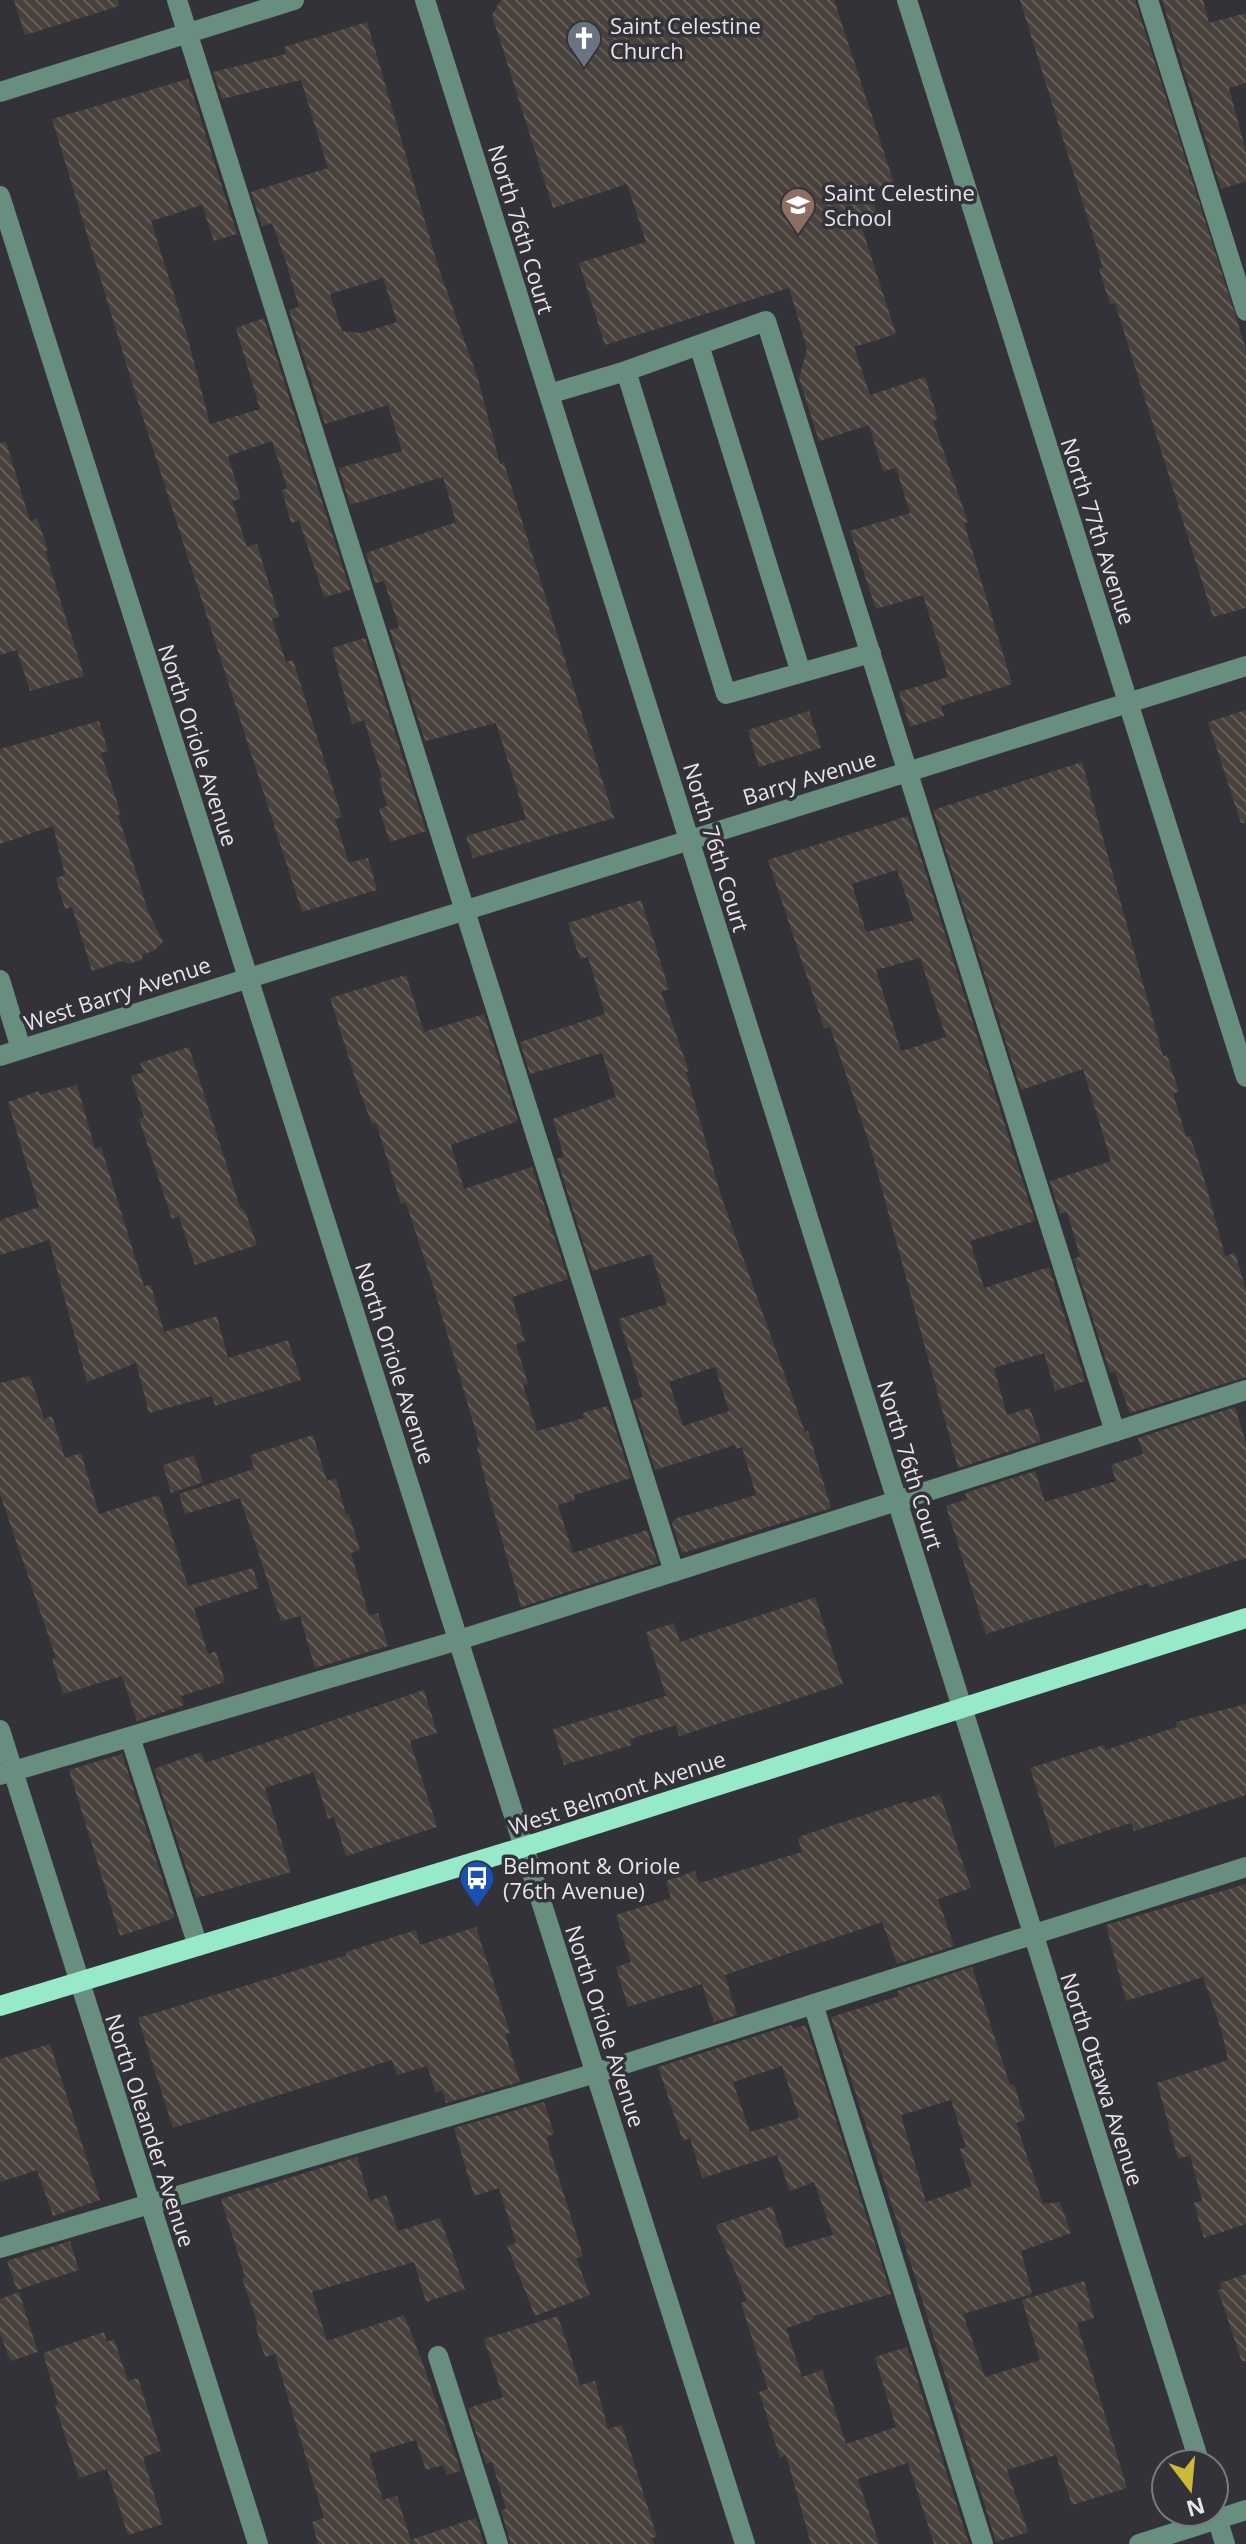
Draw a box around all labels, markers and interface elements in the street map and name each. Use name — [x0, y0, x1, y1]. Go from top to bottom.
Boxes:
place label: Saint Celestine Church — [610, 10, 761, 65]
church icon: Saint Celestine Church — [565, 19, 603, 69]
street label: North 76th Court — [482, 141, 562, 317]
place label: Saint Celestine School — [824, 177, 975, 232]
school or university icon: Saint Celestine School — [779, 186, 817, 236]
street label: North 77th Avenue — [1055, 434, 1143, 628]
street label: North Oriole Avenue — [152, 640, 246, 850]
street label: Barry Avenue — [739, 743, 879, 811]
street label: North 76th Court — [677, 759, 757, 935]
street label: West Barry Avenue — [20, 949, 214, 1037]
street label: North Oriole Avenue — [349, 1258, 443, 1468]
street label: North 76th Court — [871, 1377, 951, 1553]
street label: West Belmont Avenue — [505, 1743, 729, 1841]
place label: Belmont & Oriole (76th Avenue) — [503, 1850, 680, 1905]
bus stop icon: Belmont & Oriole (76th Avenue) — [458, 1859, 496, 1909]
street label: North Oriole Avenue — [559, 1921, 653, 2131]
street label: North Ottawa Avenue — [1054, 1969, 1152, 2189]
street label: North Oleander Avenue — [99, 2009, 203, 2251]
north arrow — [1150, 2448, 1230, 2528]
text: N — [1183, 2491, 1209, 2525]

